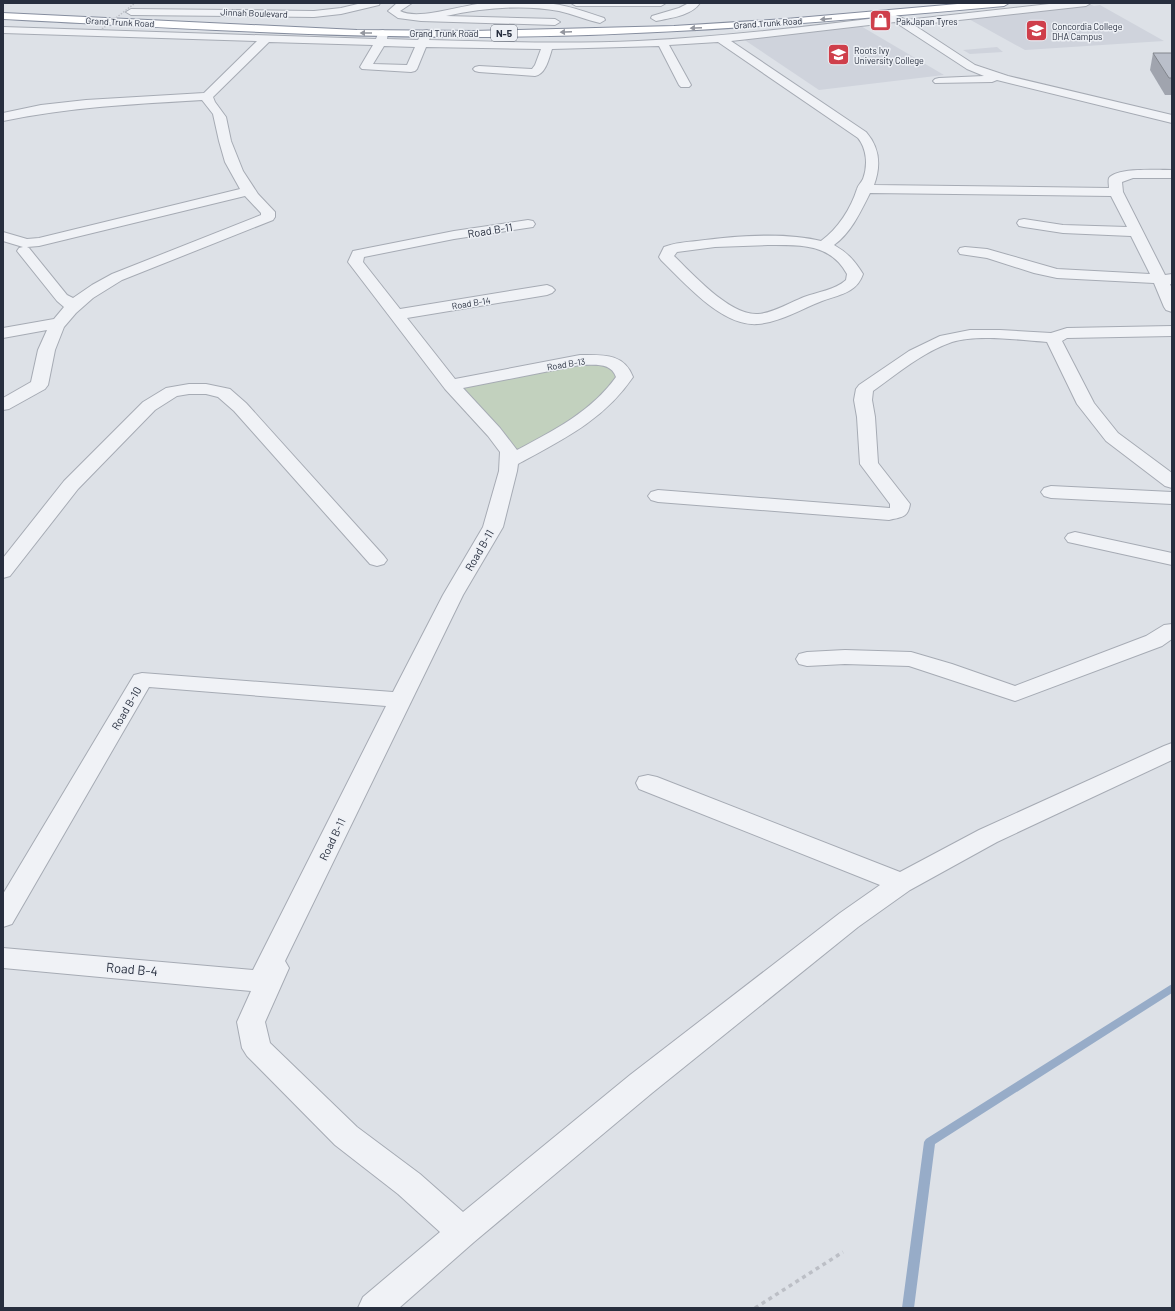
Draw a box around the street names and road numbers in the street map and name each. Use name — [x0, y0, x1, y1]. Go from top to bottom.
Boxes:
street label: Jinnah Boulevard — [220, 6, 288, 20]
street label: Grand Trunk Road — [85, 15, 155, 29]
street label: Grand Trunk Road — [733, 15, 803, 31]
road number: N-5 — [491, 25, 517, 41]
street label: Grand Trunk Road — [410, 28, 478, 39]
street label: Road B-11 — [467, 220, 513, 240]
street label: Road B-14 — [451, 295, 491, 311]
street label: Road B-13 — [546, 355, 586, 372]
street label: Road B-11 — [462, 527, 496, 573]
street label: Road B-10 — [108, 684, 144, 732]
street label: Road B-11 — [316, 816, 348, 862]
street label: Road B-4 — [106, 959, 158, 979]

